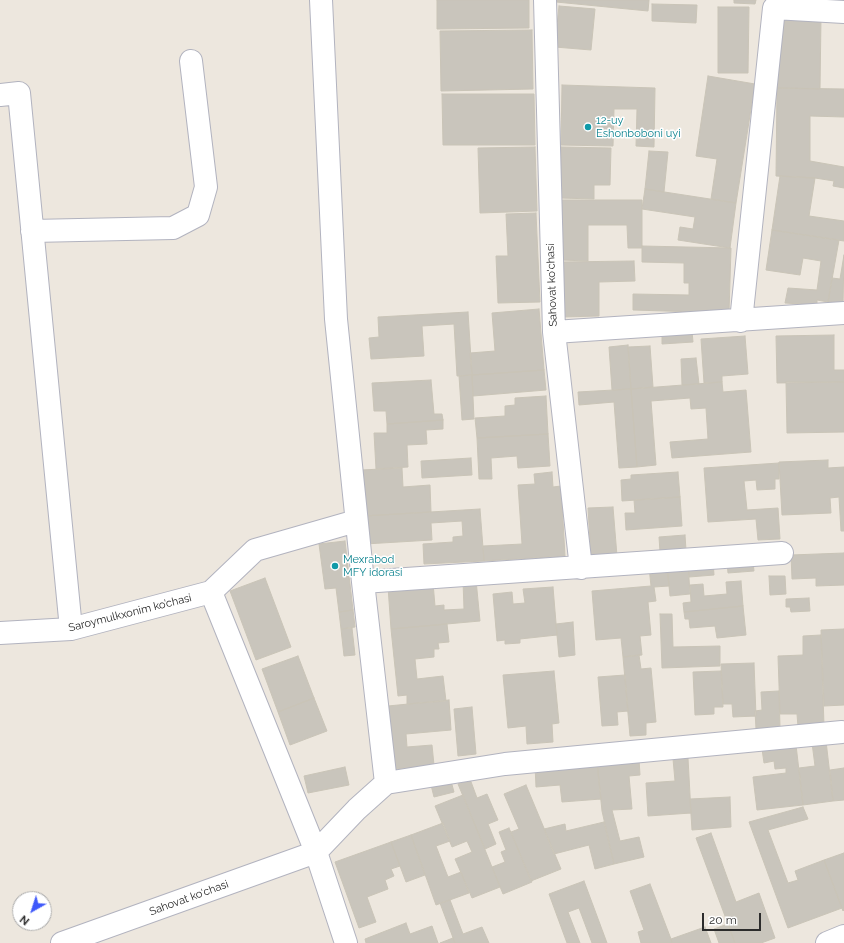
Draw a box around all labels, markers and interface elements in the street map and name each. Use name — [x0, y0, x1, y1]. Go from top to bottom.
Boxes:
place label: 12-uy Eshonboboni uyi — [596, 114, 681, 140]
marker: 12-uy Eshonboboni uyi — [583, 122, 593, 132]
street label: Sahovat ko'chasi — [544, 243, 560, 327]
place label: Mexrabod MFY idorasi — [343, 553, 402, 579]
marker: Mexrabod MFY idorasi — [330, 561, 340, 571]
street label: Saroymulkxonim ko’chasi — [67, 591, 193, 635]
street label: Sahovat ko'chasi — [148, 878, 230, 918]
north arrow — [12, 891, 52, 931]
scale bar — [704, 905, 763, 931]
text: N — [17, 912, 32, 928]
text: 20 m — [709, 913, 737, 927]

